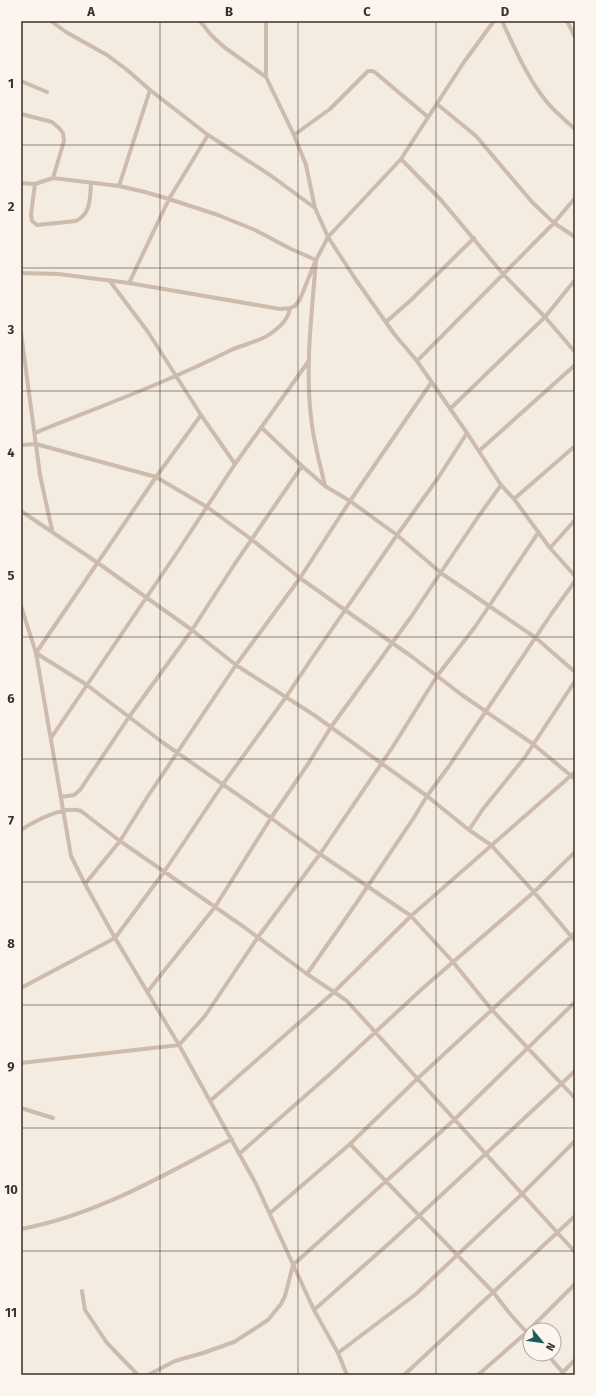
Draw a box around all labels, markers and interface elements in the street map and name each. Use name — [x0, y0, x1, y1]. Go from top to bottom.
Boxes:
text: A — [86, 4, 95, 19]
text: B — [225, 4, 233, 19]
text: C — [363, 4, 371, 19]
text: D — [501, 4, 510, 19]
text: 1 — [8, 76, 14, 91]
text: 2 — [8, 199, 15, 214]
text: 3 — [7, 322, 15, 337]
text: 4 — [7, 445, 15, 460]
text: 5 — [8, 568, 15, 583]
text: 6 — [7, 691, 15, 706]
text: 7 — [8, 813, 14, 828]
text: 8 — [7, 936, 15, 951]
text: 9 — [7, 1059, 15, 1074]
text: 10 — [4, 1182, 18, 1197]
text: 11 — [5, 1305, 17, 1320]
north arrow — [522, 1322, 562, 1362]
text: N — [543, 1340, 558, 1353]

